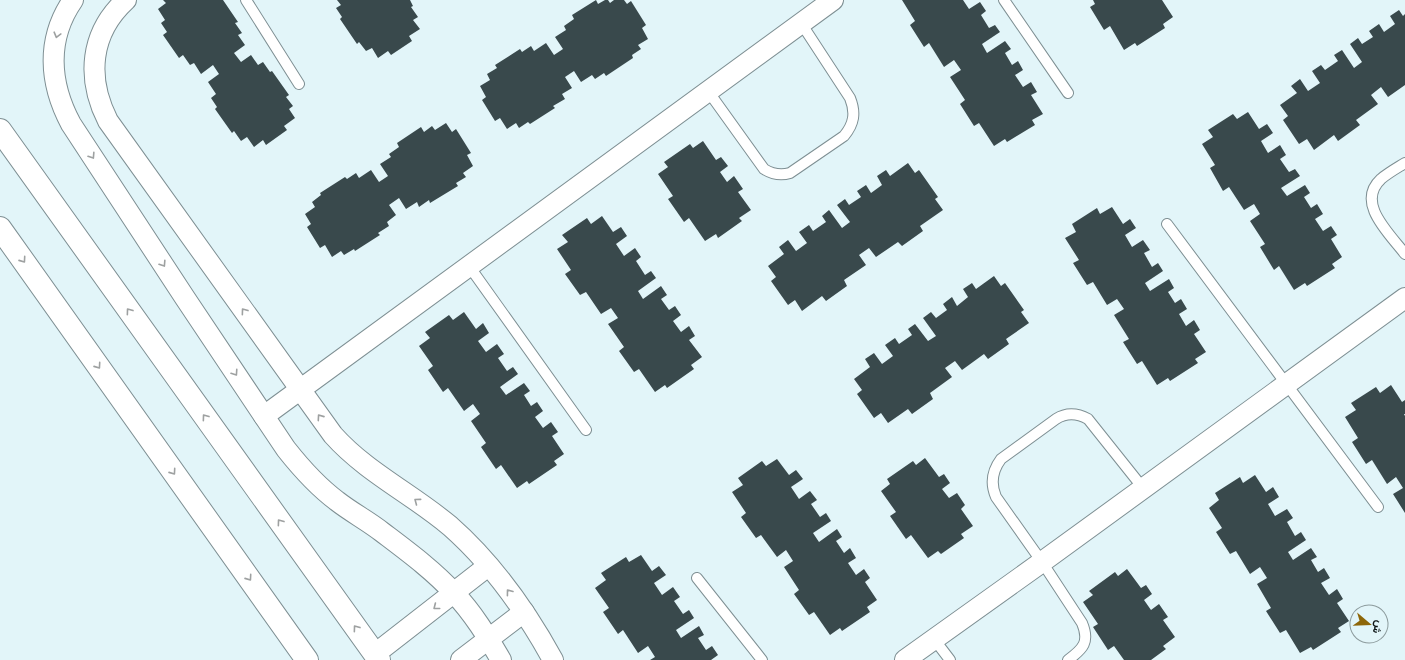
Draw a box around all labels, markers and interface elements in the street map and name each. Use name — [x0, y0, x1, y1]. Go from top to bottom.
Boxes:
one-way arrow — [53, 32, 62, 39]
one-way arrow — [87, 151, 94, 158]
one-way arrow — [18, 256, 26, 263]
one-way arrow — [158, 260, 165, 267]
one-way arrow — [126, 308, 134, 315]
one-way arrow — [242, 309, 249, 316]
one-way arrow — [93, 362, 101, 369]
one-way arrow — [230, 368, 237, 375]
one-way arrow — [203, 414, 210, 421]
one-way arrow — [317, 414, 325, 421]
one-way arrow — [168, 468, 176, 475]
one-way arrow — [415, 499, 422, 506]
one-way arrow — [278, 520, 285, 527]
one-way arrow — [244, 574, 252, 581]
one-way arrow — [507, 589, 514, 596]
one-way arrow — [433, 602, 440, 609]
north arrow — [1349, 604, 1389, 644]
text: ش — [1370, 619, 1388, 636]
one-way arrow — [354, 626, 361, 633]

